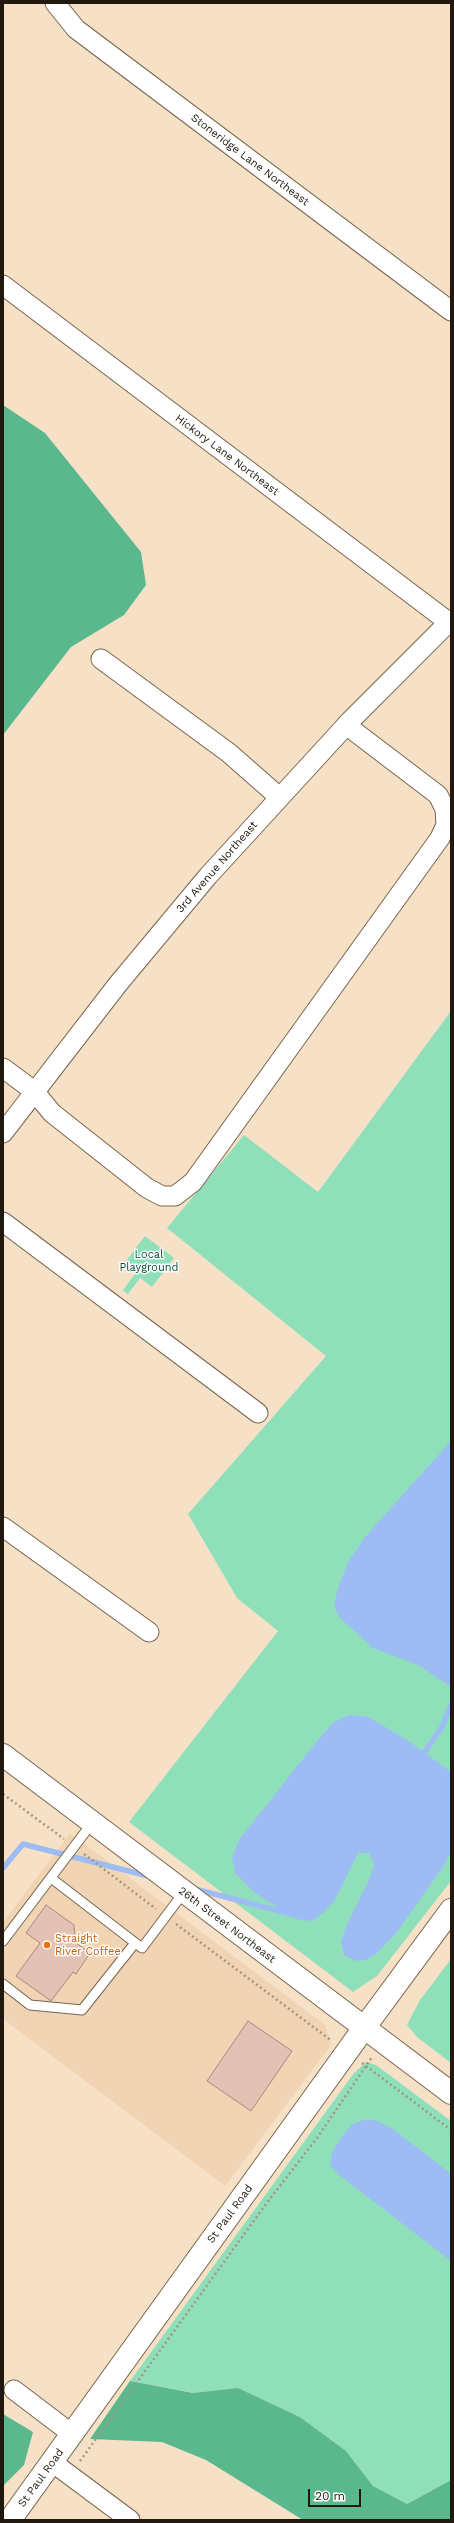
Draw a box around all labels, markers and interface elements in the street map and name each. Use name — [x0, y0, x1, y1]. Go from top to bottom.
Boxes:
street label: Stoneridge Lane Northeast — [188, 111, 312, 209]
street label: Hickory Lane Northeast — [172, 412, 282, 498]
street label: 3rd Avenue Northeast — [174, 818, 260, 916]
park label: Local Playground — [120, 1248, 178, 1274]
street label: 26th Street Northeast — [176, 1884, 278, 1966]
place label: Straight River Coffee — [55, 1932, 121, 1958]
marker: Straight River Coffee — [42, 1940, 52, 1950]
street label: St Paul Road — [204, 2182, 256, 2246]
street label: St Paul Road — [15, 2446, 67, 2510]
scale bar — [310, 2481, 363, 2507]
text: 20 m — [315, 2489, 345, 2503]

